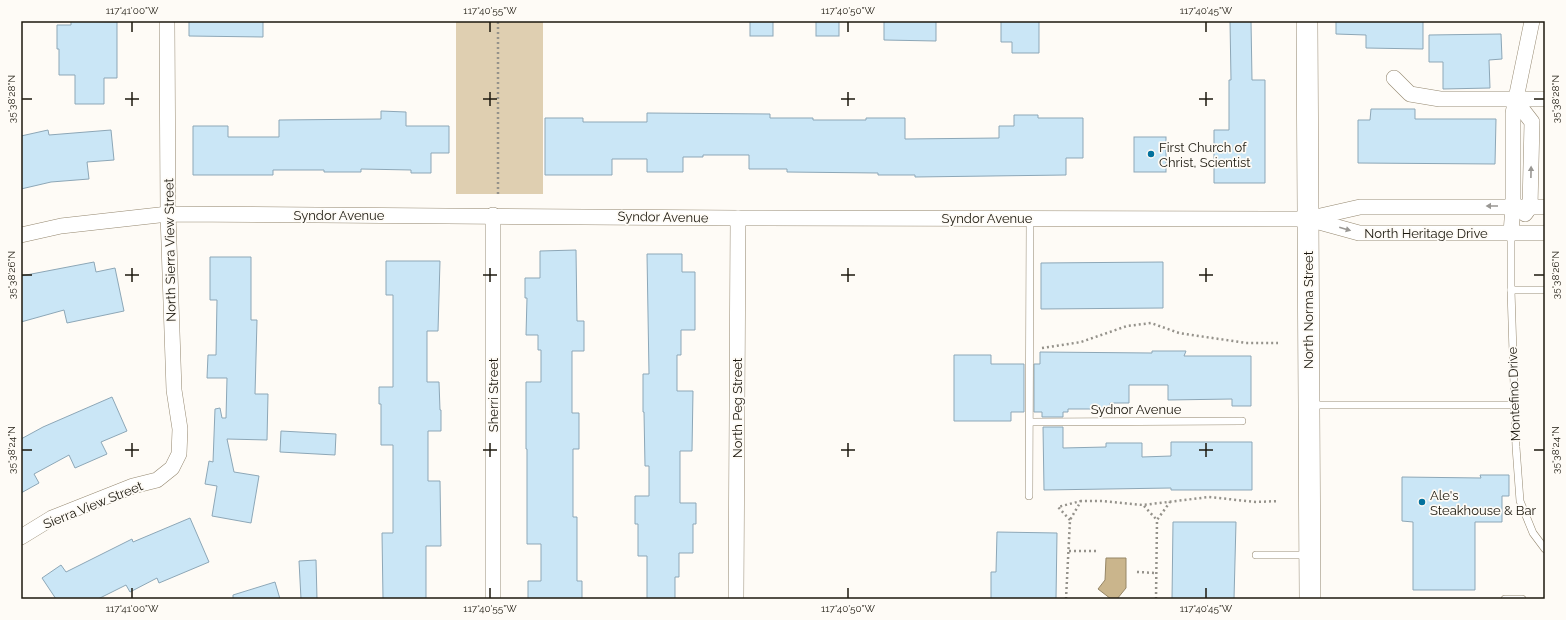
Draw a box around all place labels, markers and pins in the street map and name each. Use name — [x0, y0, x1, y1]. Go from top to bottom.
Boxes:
place label: First Church of Christ, Scientist — [1159, 140, 1251, 170]
marker: First Church of Christ, Scientist — [1146, 149, 1156, 159]
place label: Ale's Steakhouse & Bar — [1430, 488, 1537, 518]
marker: Ale's Steakhouse & Bar — [1417, 497, 1427, 507]

